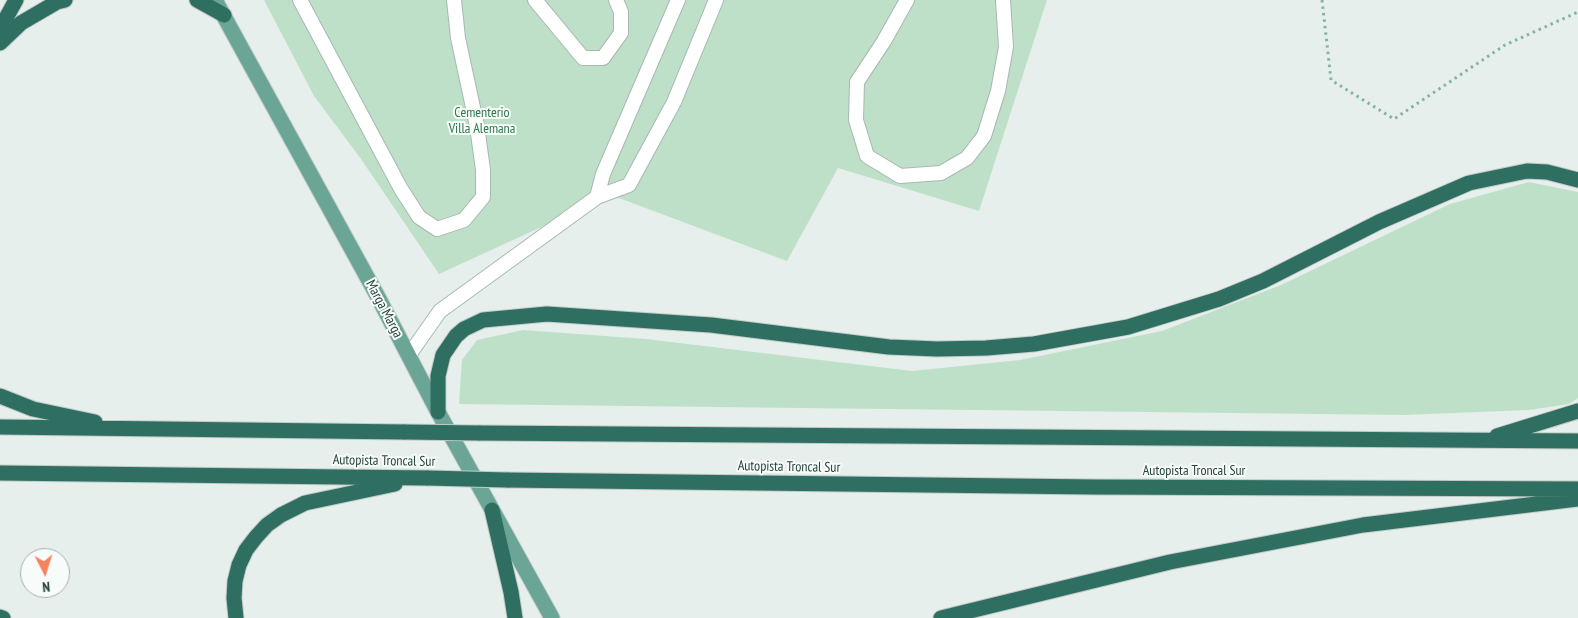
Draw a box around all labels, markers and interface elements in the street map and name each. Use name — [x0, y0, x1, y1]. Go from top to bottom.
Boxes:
park label: Cementerio Villa Alemana — [449, 105, 515, 138]
street label: Marga Marga — [362, 277, 406, 341]
street label: Autopista Troncal Sur — [333, 452, 435, 470]
street label: Autopista Troncal Sur — [738, 458, 840, 476]
street label: Autopista Troncal Sur — [1143, 463, 1245, 479]
north arrow — [20, 548, 70, 598]
text: N — [42, 578, 51, 596]

